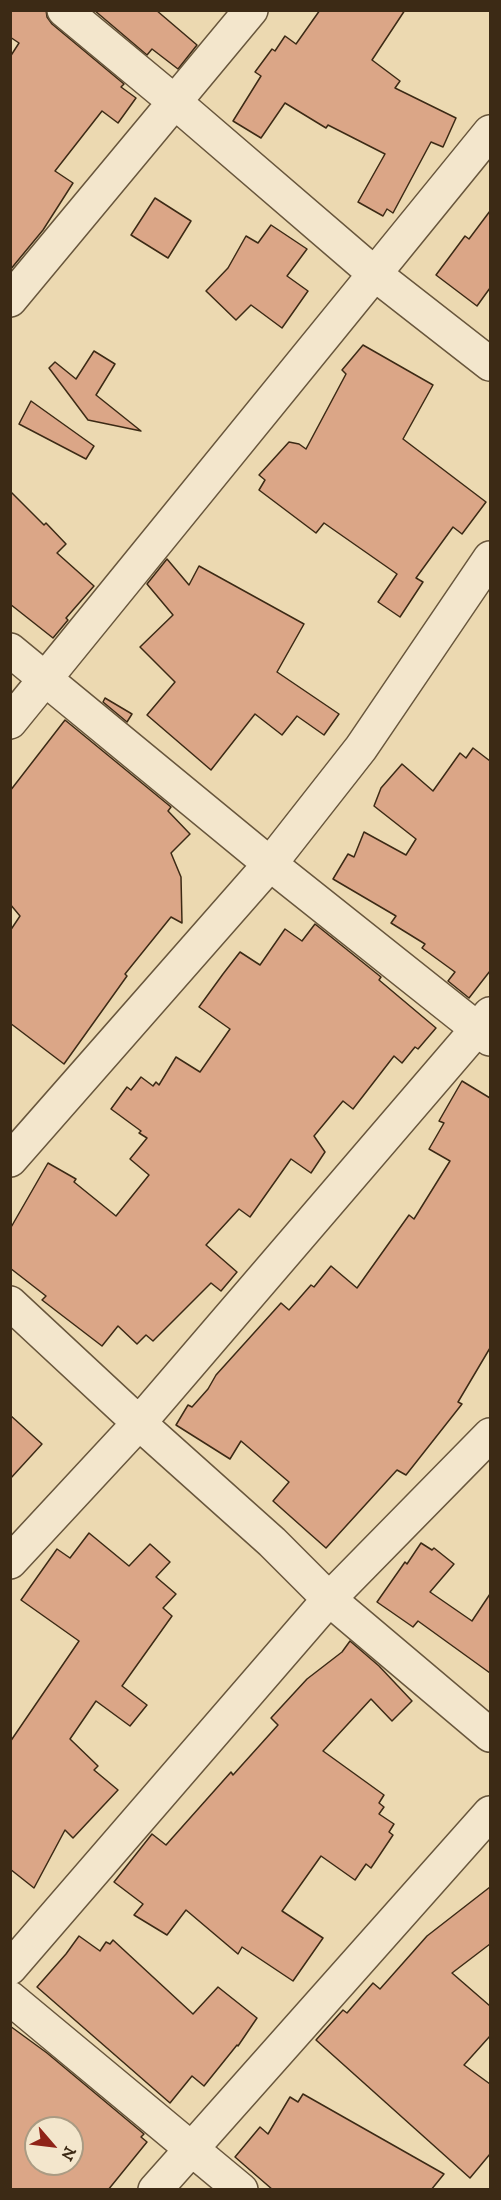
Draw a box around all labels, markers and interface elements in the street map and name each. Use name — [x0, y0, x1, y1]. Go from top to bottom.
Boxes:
north arrow — [24, 2116, 84, 2176]
text: N — [56, 2143, 80, 2164]

